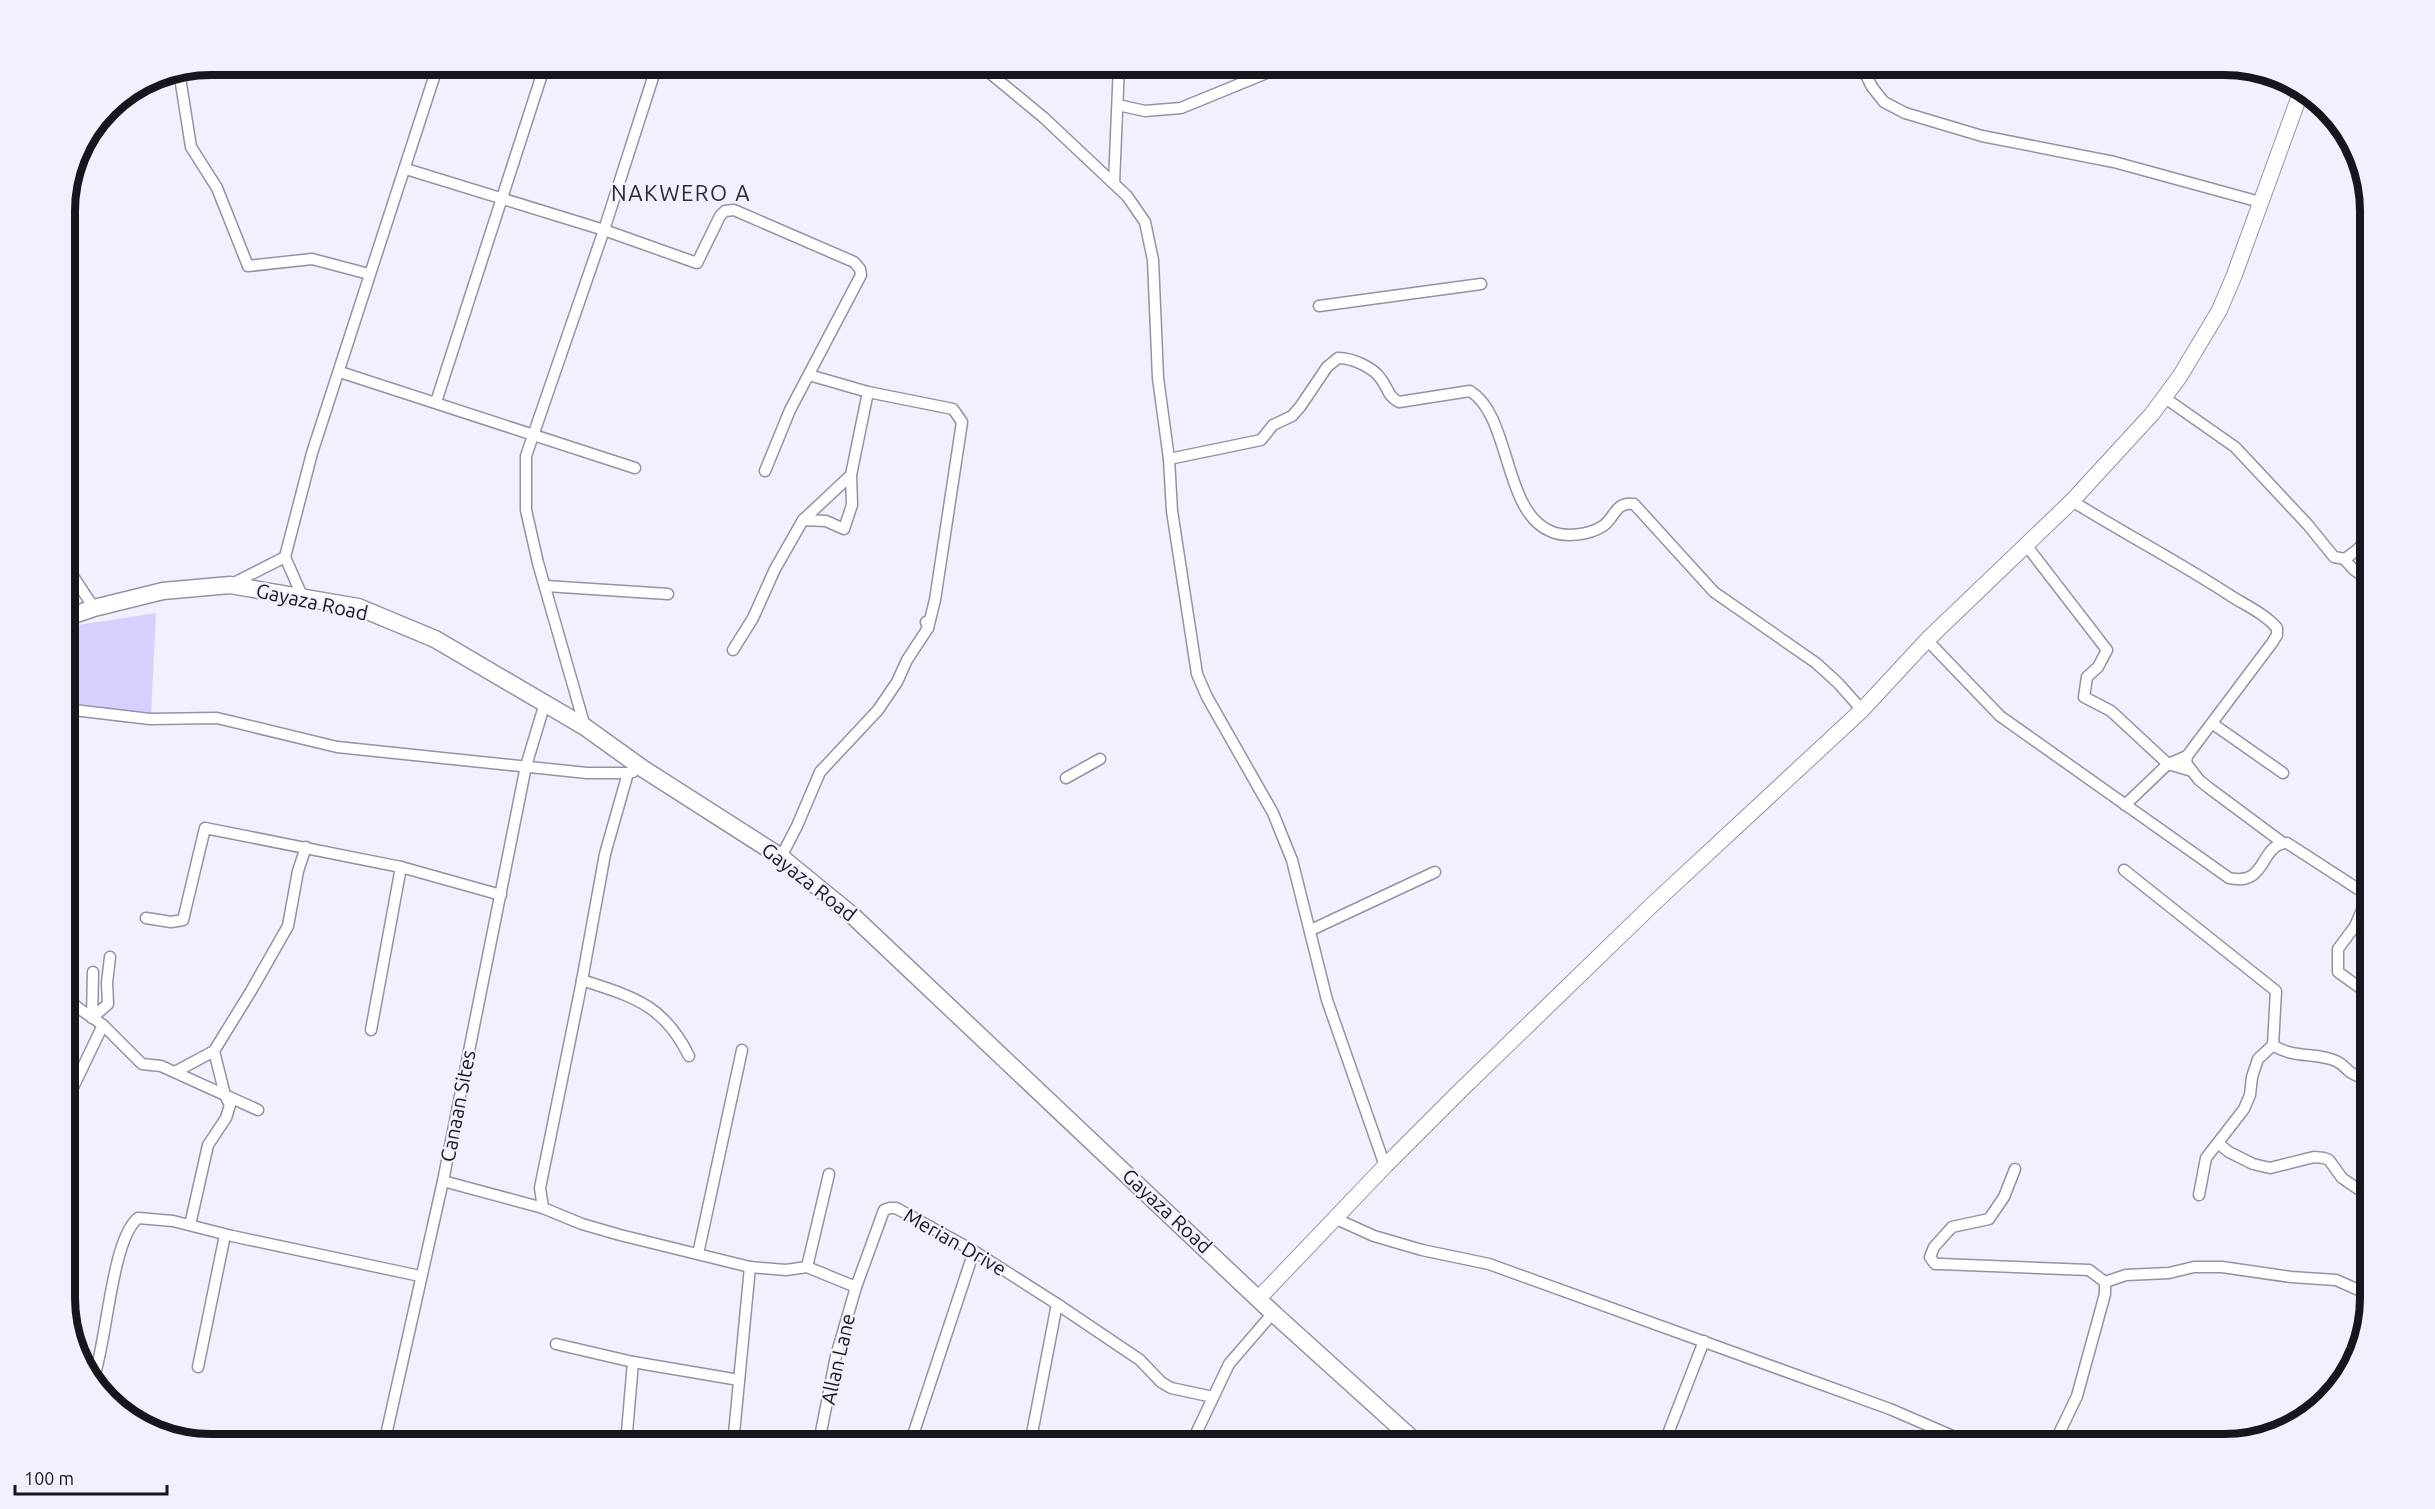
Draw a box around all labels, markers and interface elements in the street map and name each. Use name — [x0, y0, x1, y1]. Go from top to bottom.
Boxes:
district label: NAKWERO A — [611, 180, 751, 205]
street label: Gayaza Road — [254, 578, 370, 625]
street label: Gayaza Road — [757, 838, 861, 926]
street label: Canaan Sites — [435, 1048, 480, 1164]
street label: Gayaza Road — [1118, 1164, 1217, 1258]
street label: Merian Drive — [900, 1203, 1011, 1280]
street label: Allan Lane — [816, 1311, 859, 1407]
scale bar — [15, 1458, 166, 1496]
text: 100 m — [24, 1468, 74, 1488]

